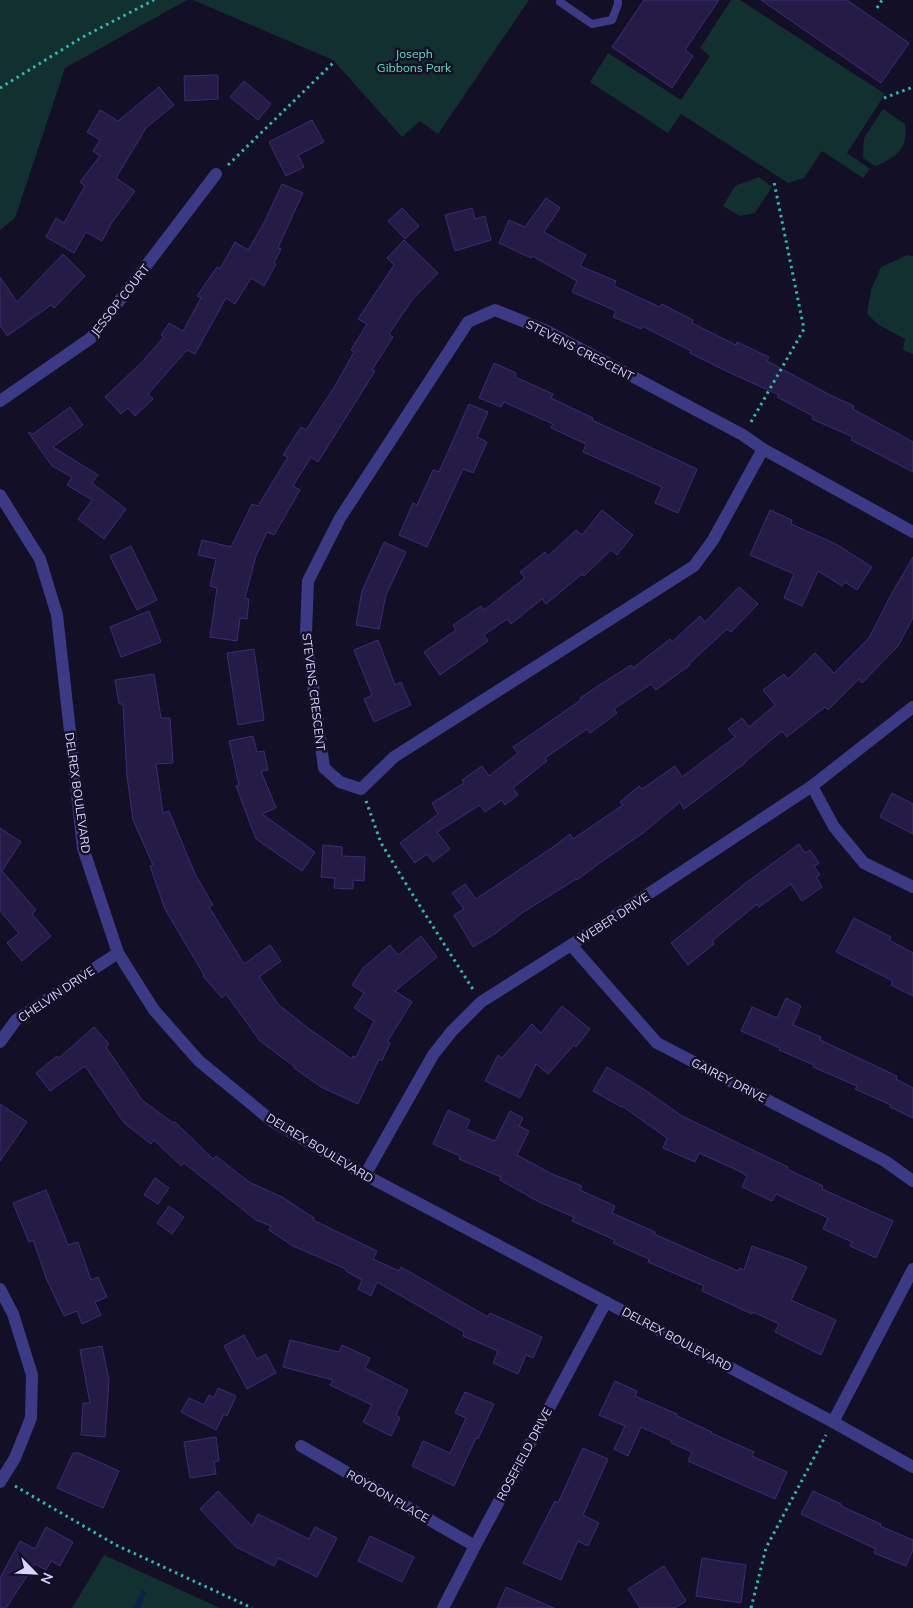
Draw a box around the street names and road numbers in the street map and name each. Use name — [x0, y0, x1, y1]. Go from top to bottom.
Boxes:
street label: JESSOP COURT — [87, 260, 153, 339]
street label: STEVENS CRESCENT — [524, 316, 637, 384]
street label: STEVENS CRESCENT — [299, 632, 329, 753]
street label: DELREX BOULEVARD — [62, 731, 94, 855]
street label: WEBER DRIVE — [574, 889, 652, 947]
street label: CHELVIN DRIVE — [15, 963, 97, 1025]
street label: GAIREY DRIVE — [689, 1055, 769, 1105]
street label: DELREX BOULEVARD — [264, 1110, 376, 1186]
street label: DELREX BOULEVARD — [619, 1304, 735, 1374]
street label: ROSEFIELD DRIVE — [493, 1405, 555, 1503]
street label: ROYDON PLACE — [344, 1466, 432, 1526]

